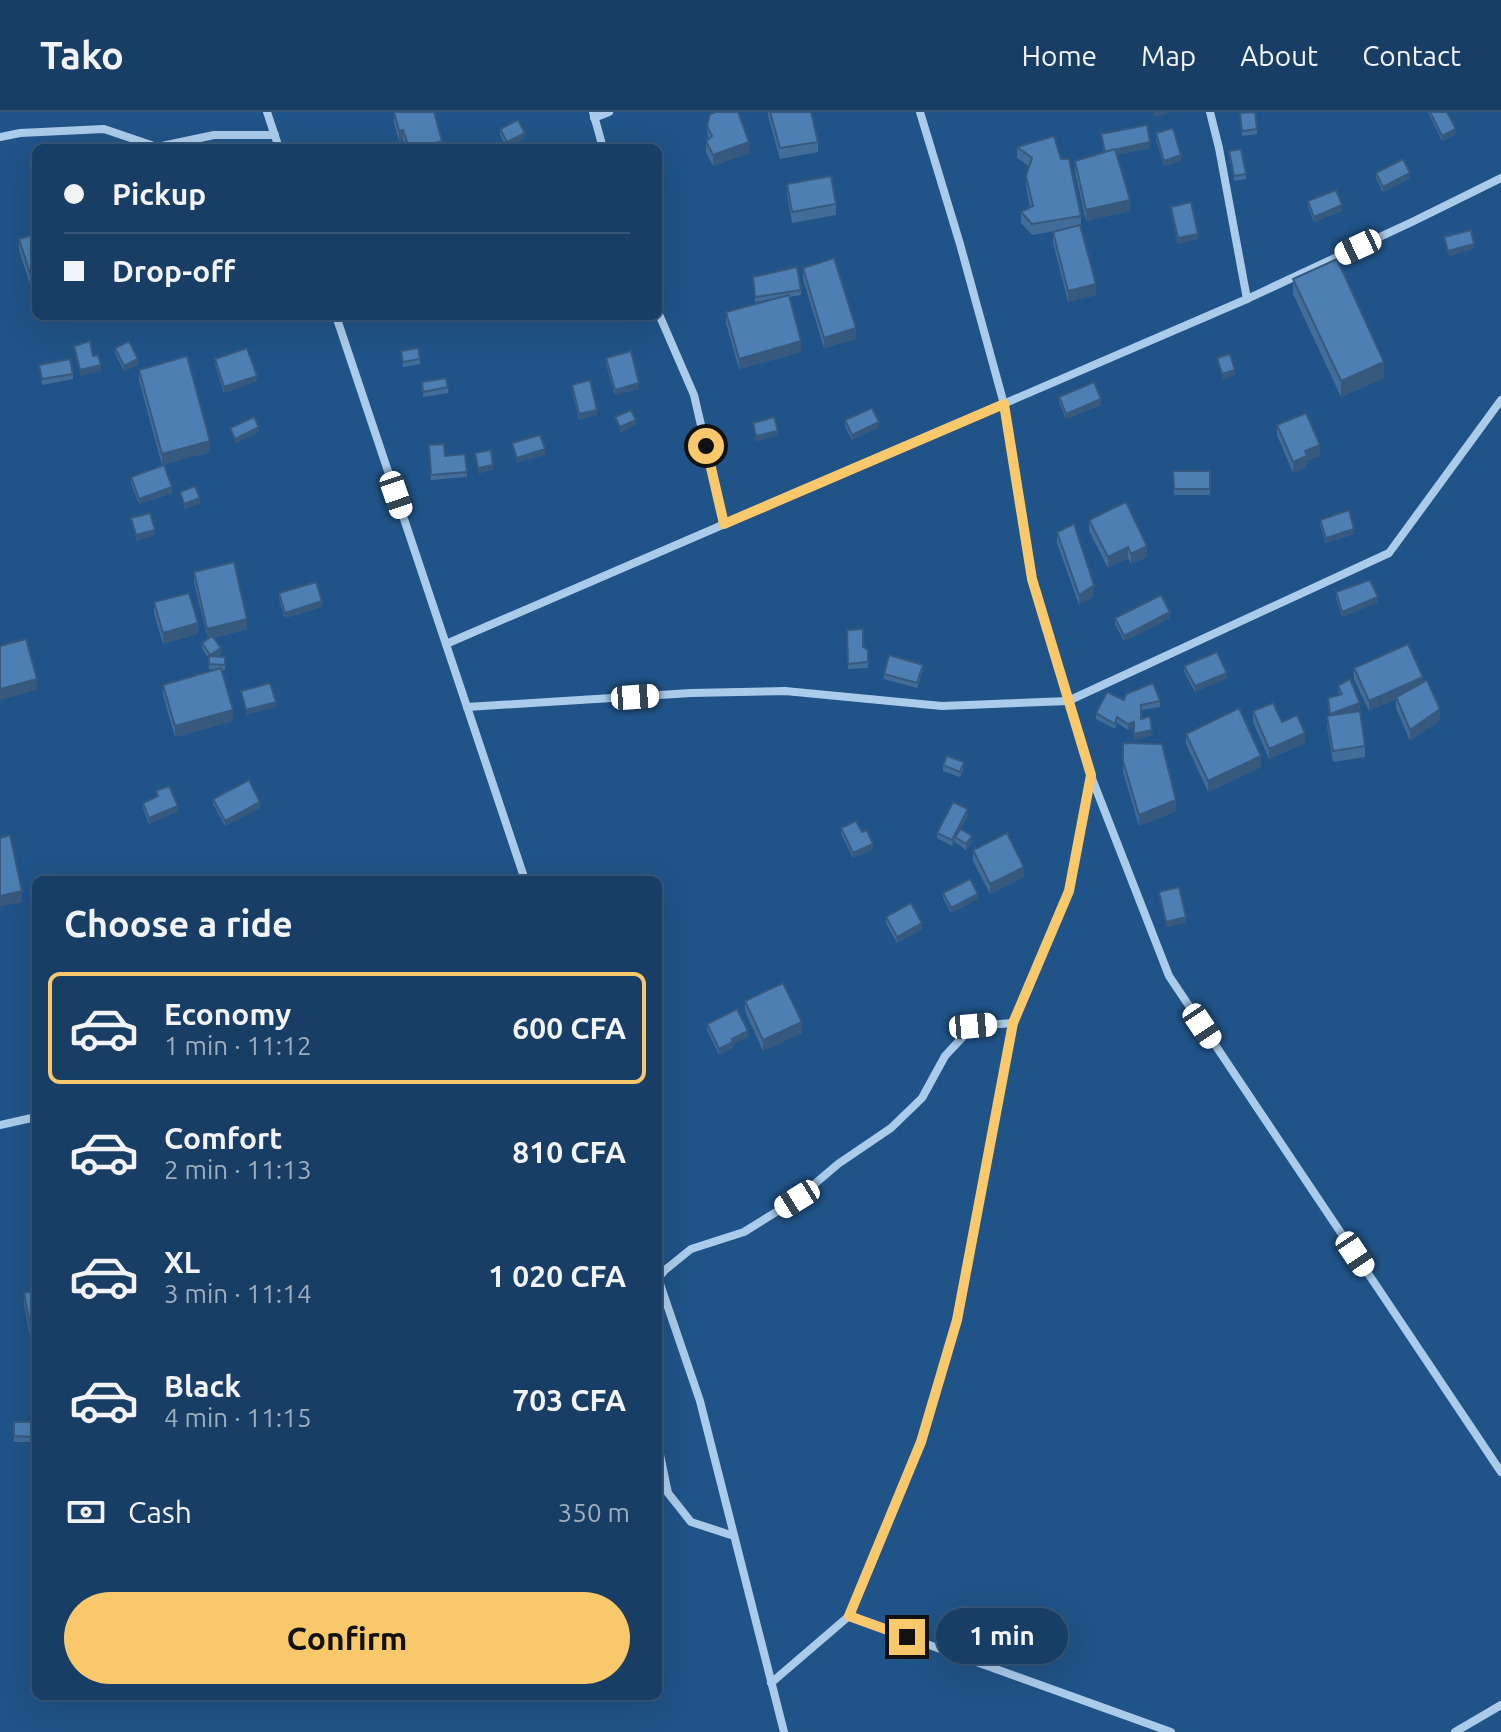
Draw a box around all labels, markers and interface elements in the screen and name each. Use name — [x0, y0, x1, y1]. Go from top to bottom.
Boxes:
text: Tako — [40, 34, 124, 76]
text: Home — [1022, 40, 1097, 71]
text: Map — [1141, 40, 1196, 71]
text: About — [1240, 40, 1318, 71]
text: Contact — [1362, 40, 1461, 71]
text: Pickup — [112, 177, 206, 211]
car — [1331, 226, 1385, 268]
text: Drop-off — [112, 254, 235, 288]
route start — [688, 428, 724, 464]
car — [377, 468, 415, 522]
car — [610, 683, 660, 711]
text: Choose a ride — [64, 903, 293, 944]
icon: car — [68, 992, 140, 1064]
text: Economy — [164, 997, 291, 1031]
car — [1179, 999, 1225, 1053]
text: 600 CFA — [512, 1011, 626, 1045]
car — [948, 1012, 998, 1040]
text: 1 min · 11:12 — [164, 1031, 312, 1060]
icon: car — [68, 1116, 140, 1188]
text: Comfort — [164, 1121, 282, 1155]
text: 810 CFA — [512, 1135, 626, 1169]
text: 2 min · 11:13 — [164, 1155, 312, 1184]
car — [770, 1176, 824, 1222]
car — [1332, 1227, 1378, 1281]
icon: car — [68, 1240, 140, 1312]
text: XL — [164, 1245, 200, 1279]
text: 1 020 CFA — [488, 1259, 626, 1293]
text: 3 min · 11:14 — [164, 1279, 312, 1308]
icon: car — [68, 1364, 140, 1436]
text: Black — [164, 1369, 241, 1403]
text: 703 CFA — [512, 1383, 626, 1417]
text: 4 min · 11:15 — [164, 1403, 312, 1432]
icon: cash — [64, 1490, 108, 1534]
text: Cash — [128, 1495, 192, 1529]
text: 350 m — [558, 1498, 630, 1527]
button: Confirm — [64, 1592, 630, 1684]
callout: 1 min — [935, 1609, 1067, 1665]
route end — [889, 1619, 925, 1655]
text: 1 min — [969, 1621, 1035, 1650]

